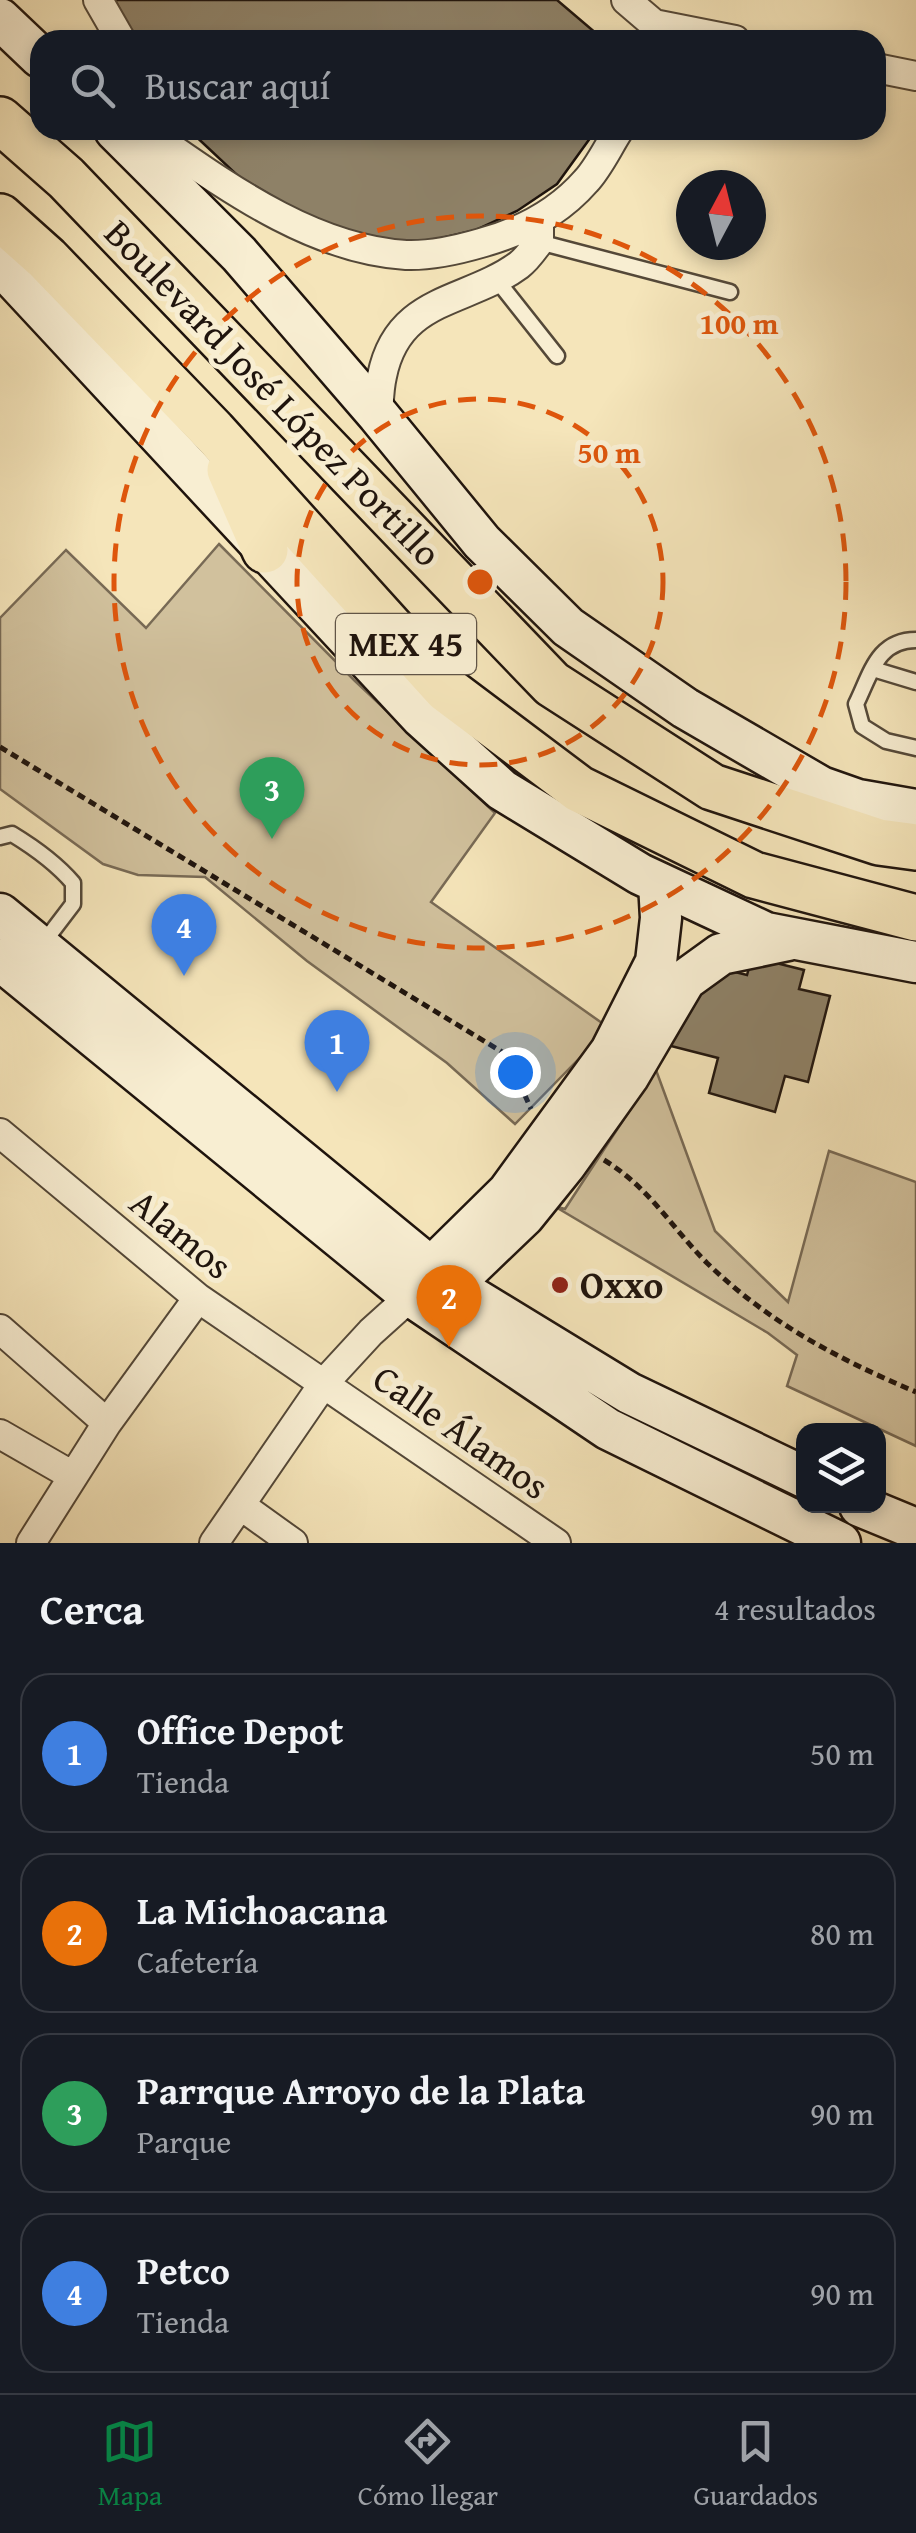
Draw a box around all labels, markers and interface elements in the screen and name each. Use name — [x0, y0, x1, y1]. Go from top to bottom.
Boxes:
search box — [30, 30, 886, 140]
text: Buscar aquí — [145, 57, 330, 113]
icon: search — [65, 58, 120, 113]
north arrow — [676, 170, 766, 260]
street label: Boulevard José López Portillo — [92, 206, 455, 579]
text: 100 m — [700, 301, 779, 345]
text: 50 m — [577, 430, 641, 474]
centre of rings — [462, 564, 498, 600]
road number: MEX 45 — [336, 614, 476, 674]
pin: 3 — [240, 756, 304, 839]
pin: 4 — [152, 894, 216, 976]
pin: 1 — [304, 1010, 370, 1092]
your location — [490, 1047, 541, 1098]
street label: Alamos — [118, 1175, 245, 1292]
place label: Oxxo — [580, 1256, 663, 1312]
pin: 2 — [416, 1264, 482, 1347]
marker: Oxxo — [549, 1274, 571, 1296]
street label: Calle Álamos — [362, 1350, 561, 1512]
map controls — [796, 1423, 886, 1513]
button: layers — [796, 1423, 886, 1513]
text: Cerca — [40, 1578, 144, 1639]
text: 4 resultados — [714, 1585, 876, 1632]
text: Office Depot — [137, 1702, 343, 1758]
text: 1 — [66, 1730, 83, 1777]
text: 50 m — [810, 1730, 874, 1777]
text: Tienda — [137, 1758, 229, 1805]
text: La Michoacana — [137, 1882, 387, 1938]
text: 2 — [66, 1910, 83, 1957]
text: 80 m — [810, 1910, 874, 1957]
text: Cafetería — [137, 1938, 258, 1985]
text: Parrque Arroyo de la Plata — [137, 2062, 585, 2118]
text: 3 — [66, 2090, 83, 2137]
text: 90 m — [810, 2090, 874, 2137]
text: Parque — [137, 2118, 231, 2165]
text: Petco — [137, 2242, 230, 2298]
text: 4 — [66, 2270, 83, 2317]
text: 90 m — [810, 2270, 874, 2317]
text: Tienda — [137, 2298, 229, 2345]
tab: Mapa — [98, 2414, 162, 2515]
tab: Cómo llegar — [358, 2414, 498, 2515]
tab: Guardados — [694, 2414, 818, 2515]

